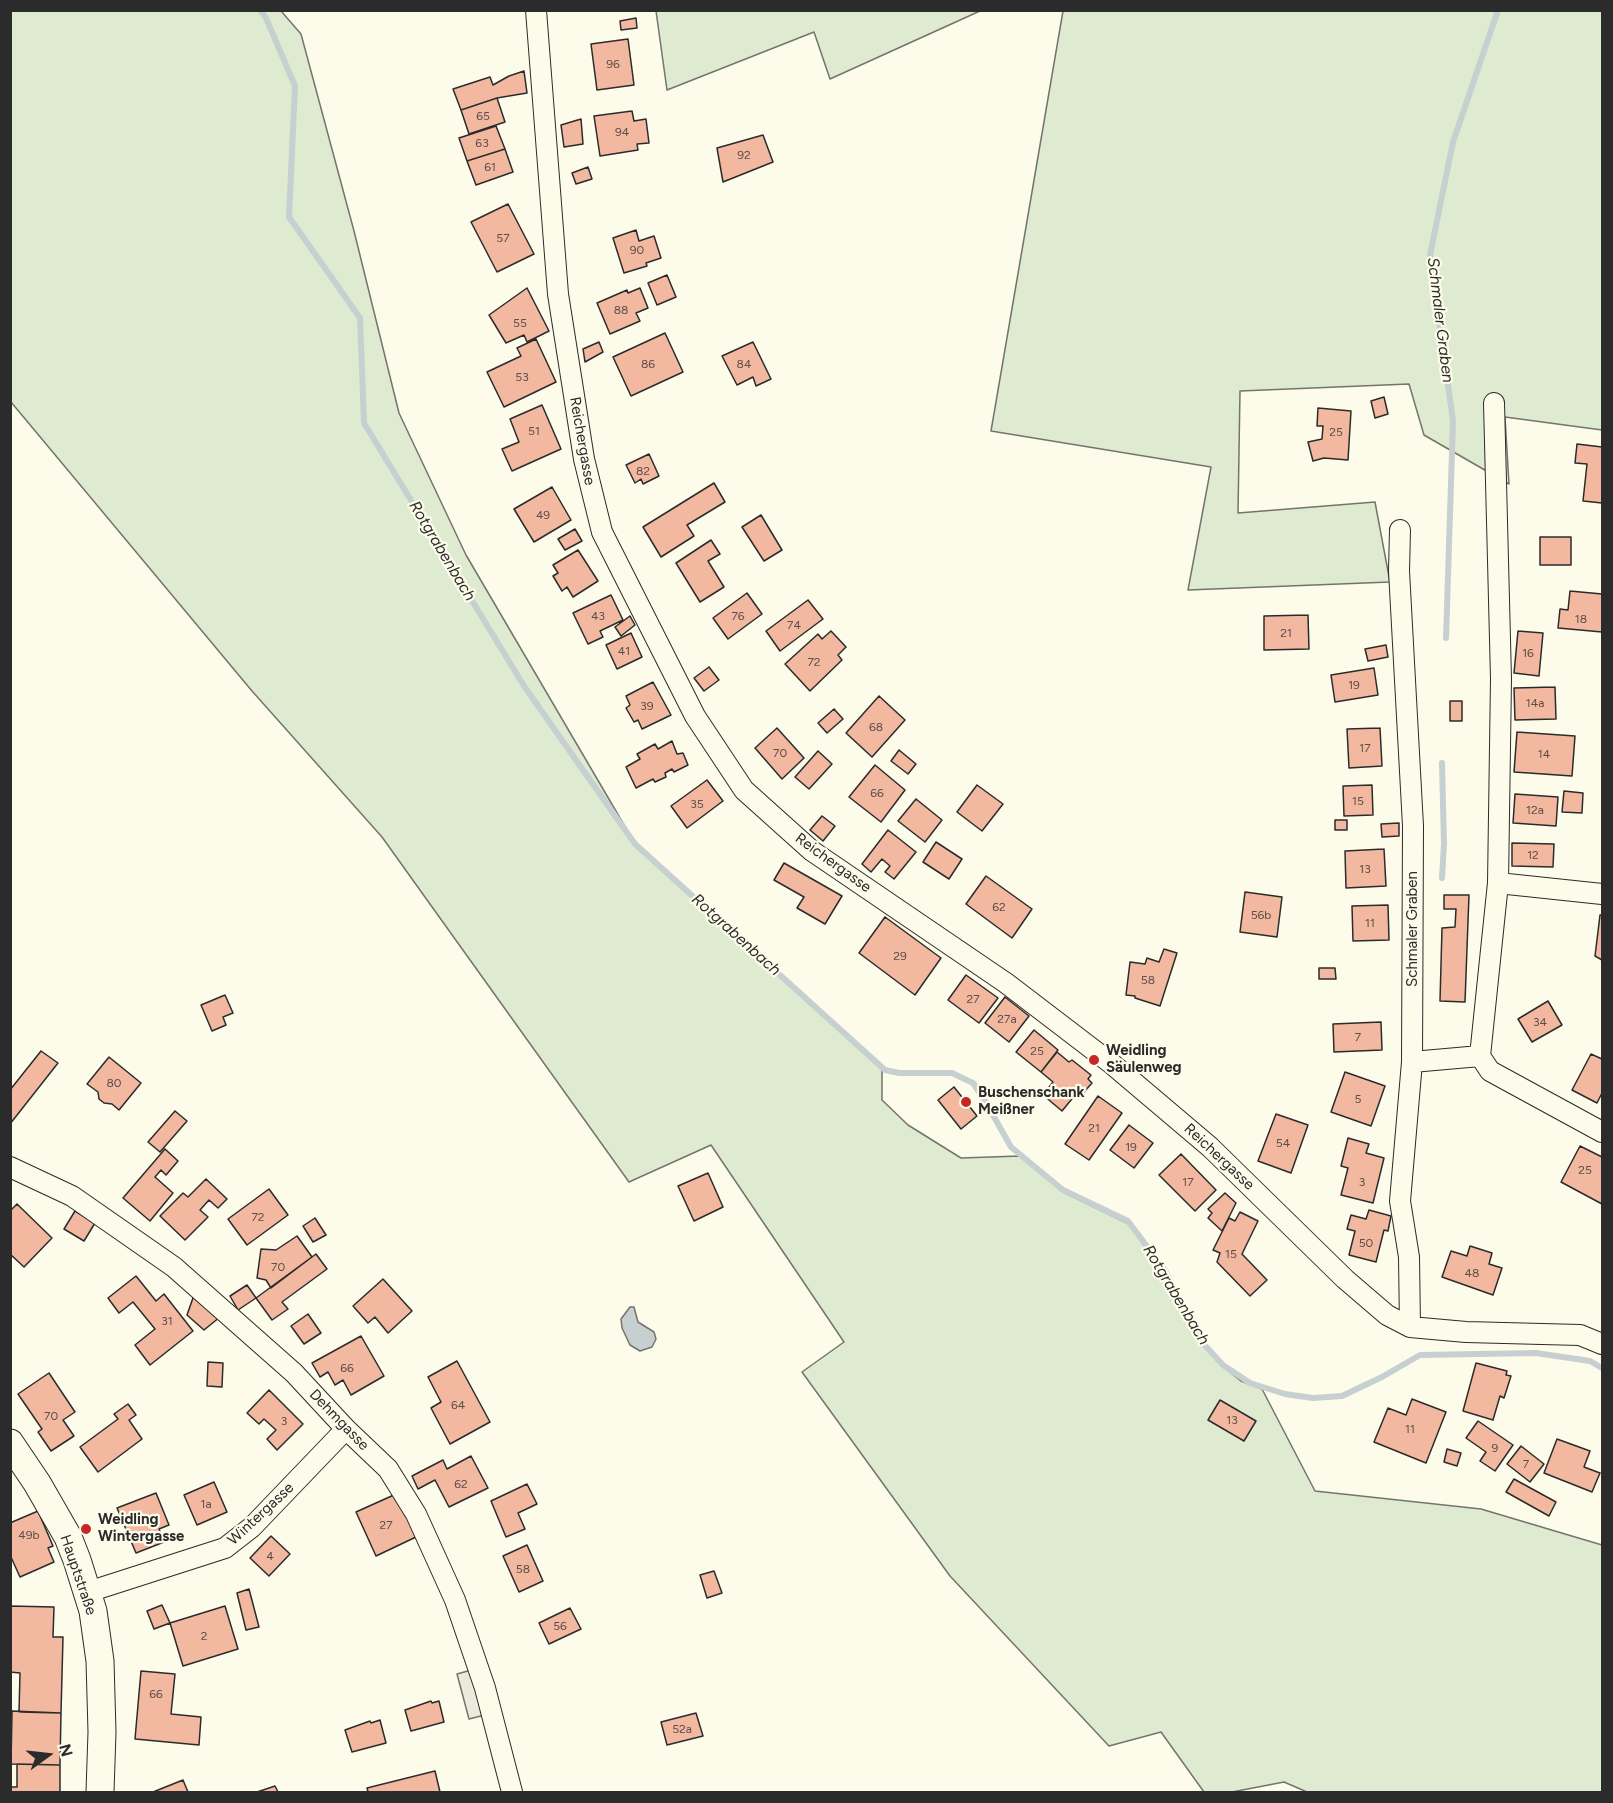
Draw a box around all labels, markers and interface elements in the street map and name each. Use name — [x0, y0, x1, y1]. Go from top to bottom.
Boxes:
house number: 96 — [606, 57, 620, 71]
house number: 65 — [476, 109, 490, 123]
house number: 94 — [615, 125, 629, 139]
house number: 63 — [475, 136, 489, 150]
house number: 92 — [737, 148, 751, 162]
house number: 61 — [484, 160, 496, 174]
house number: 57 — [496, 231, 510, 245]
house number: 90 — [630, 243, 644, 257]
water label: Schmaler Graben — [1423, 256, 1457, 384]
house number: 88 — [614, 303, 628, 317]
house number: 55 — [513, 316, 527, 330]
house number: 86 — [641, 357, 655, 371]
house number: 84 — [737, 357, 751, 371]
house number: 53 — [515, 370, 529, 384]
street label: Reichergasse — [565, 395, 599, 487]
house number: 51 — [528, 424, 540, 438]
house number: 25 — [1329, 425, 1343, 439]
house number: 82 — [636, 464, 650, 478]
water label: Rotgrabenbach — [405, 498, 479, 604]
house number: 49 — [536, 508, 550, 522]
house number: 43 — [591, 609, 605, 623]
house number: 76 — [731, 609, 745, 623]
house number: 18 — [1575, 612, 1587, 626]
house number: 74 — [787, 618, 801, 632]
house number: 21 — [1280, 626, 1292, 640]
house number: 41 — [618, 644, 630, 658]
house number: 16 — [1522, 646, 1534, 660]
house number: 72 — [807, 655, 821, 669]
house number: 19 — [1348, 678, 1360, 692]
house number: 14a — [1526, 696, 1544, 710]
house number: 39 — [640, 699, 654, 713]
house number: 68 — [869, 720, 883, 734]
house number: 17 — [1359, 741, 1371, 755]
house number: 70 — [773, 746, 787, 760]
house number: 14 — [1538, 747, 1550, 761]
house number: 66 — [870, 786, 884, 800]
house number: 15 — [1352, 794, 1364, 808]
house number: 35 — [690, 797, 704, 811]
house number: 12a — [1526, 803, 1544, 817]
street label: Reichergasse — [792, 829, 874, 897]
house number: 12 — [1527, 848, 1539, 862]
house number: 13 — [1359, 862, 1371, 876]
street label: Schmaler Graben — [1404, 871, 1422, 987]
water label: Rotgrabenbach — [688, 890, 784, 980]
house number: 62 — [992, 900, 1006, 914]
house number: 56b — [1251, 908, 1271, 922]
house number: 11 — [1365, 916, 1375, 930]
house number: 29 — [893, 949, 907, 963]
house number: 58 — [1141, 973, 1155, 987]
house number: 27 — [966, 992, 980, 1006]
house number: 27a — [997, 1012, 1017, 1026]
house number: 34 — [1533, 1015, 1547, 1029]
house number: 7 — [1355, 1030, 1361, 1044]
place label: Weidling Säulenweg — [1106, 1042, 1181, 1077]
house number: 25 — [1030, 1044, 1044, 1058]
marker: Weidling Säulenweg — [1087, 1053, 1101, 1067]
house number: 80 — [106, 1076, 122, 1090]
place label: Buschenschank Meißner — [978, 1084, 1085, 1119]
house number: 5 — [1355, 1092, 1361, 1106]
marker: Buschenschank Meißner — [959, 1095, 973, 1109]
street label: Reichergasse — [1180, 1120, 1258, 1194]
house number: 21 — [1088, 1121, 1100, 1135]
house number: 54 — [1276, 1136, 1290, 1150]
house number: 19 — [1125, 1140, 1137, 1154]
house number: 25 — [1578, 1163, 1592, 1177]
house number: 17 — [1182, 1175, 1194, 1189]
house number: 3 — [1359, 1175, 1365, 1189]
house number: 72 — [251, 1210, 265, 1224]
house number: 50 — [1359, 1236, 1373, 1250]
water label: Rotgrabenbach — [1139, 1242, 1213, 1348]
house number: 15 — [1225, 1247, 1237, 1261]
house number: 70 — [271, 1260, 285, 1274]
house number: 48 — [1465, 1266, 1479, 1280]
house number: 31 — [161, 1314, 173, 1328]
house number: 66 — [340, 1361, 354, 1375]
street label: Dehmgasse — [305, 1386, 373, 1454]
house number: 64 — [451, 1398, 465, 1412]
house number: 70 — [44, 1409, 58, 1423]
house number: 13 — [1226, 1413, 1238, 1427]
house number: 3 — [281, 1414, 287, 1428]
house number: 11 — [1405, 1422, 1415, 1436]
house number: 9 — [1492, 1441, 1498, 1455]
house number: 7 — [1523, 1457, 1529, 1471]
house number: 62 — [454, 1477, 468, 1491]
street label: Wintergasse — [224, 1479, 298, 1549]
house number: 1a — [200, 1497, 212, 1511]
place label: Weidling Wintergasse — [98, 1511, 184, 1546]
house number: 27 — [379, 1518, 393, 1532]
marker: Weidling Wintergasse — [79, 1522, 93, 1536]
house number: 49b — [18, 1528, 40, 1542]
street label: Hauptstraße — [56, 1532, 100, 1618]
house number: 4 — [266, 1549, 274, 1563]
house number: 58 — [516, 1562, 530, 1576]
house number: 56 — [553, 1619, 567, 1633]
house number: 2 — [201, 1629, 207, 1643]
house number: 66 — [149, 1687, 163, 1701]
house number: 52a — [672, 1722, 692, 1736]
north arrow — [18, 1725, 78, 1785]
text: N — [55, 1742, 77, 1759]

